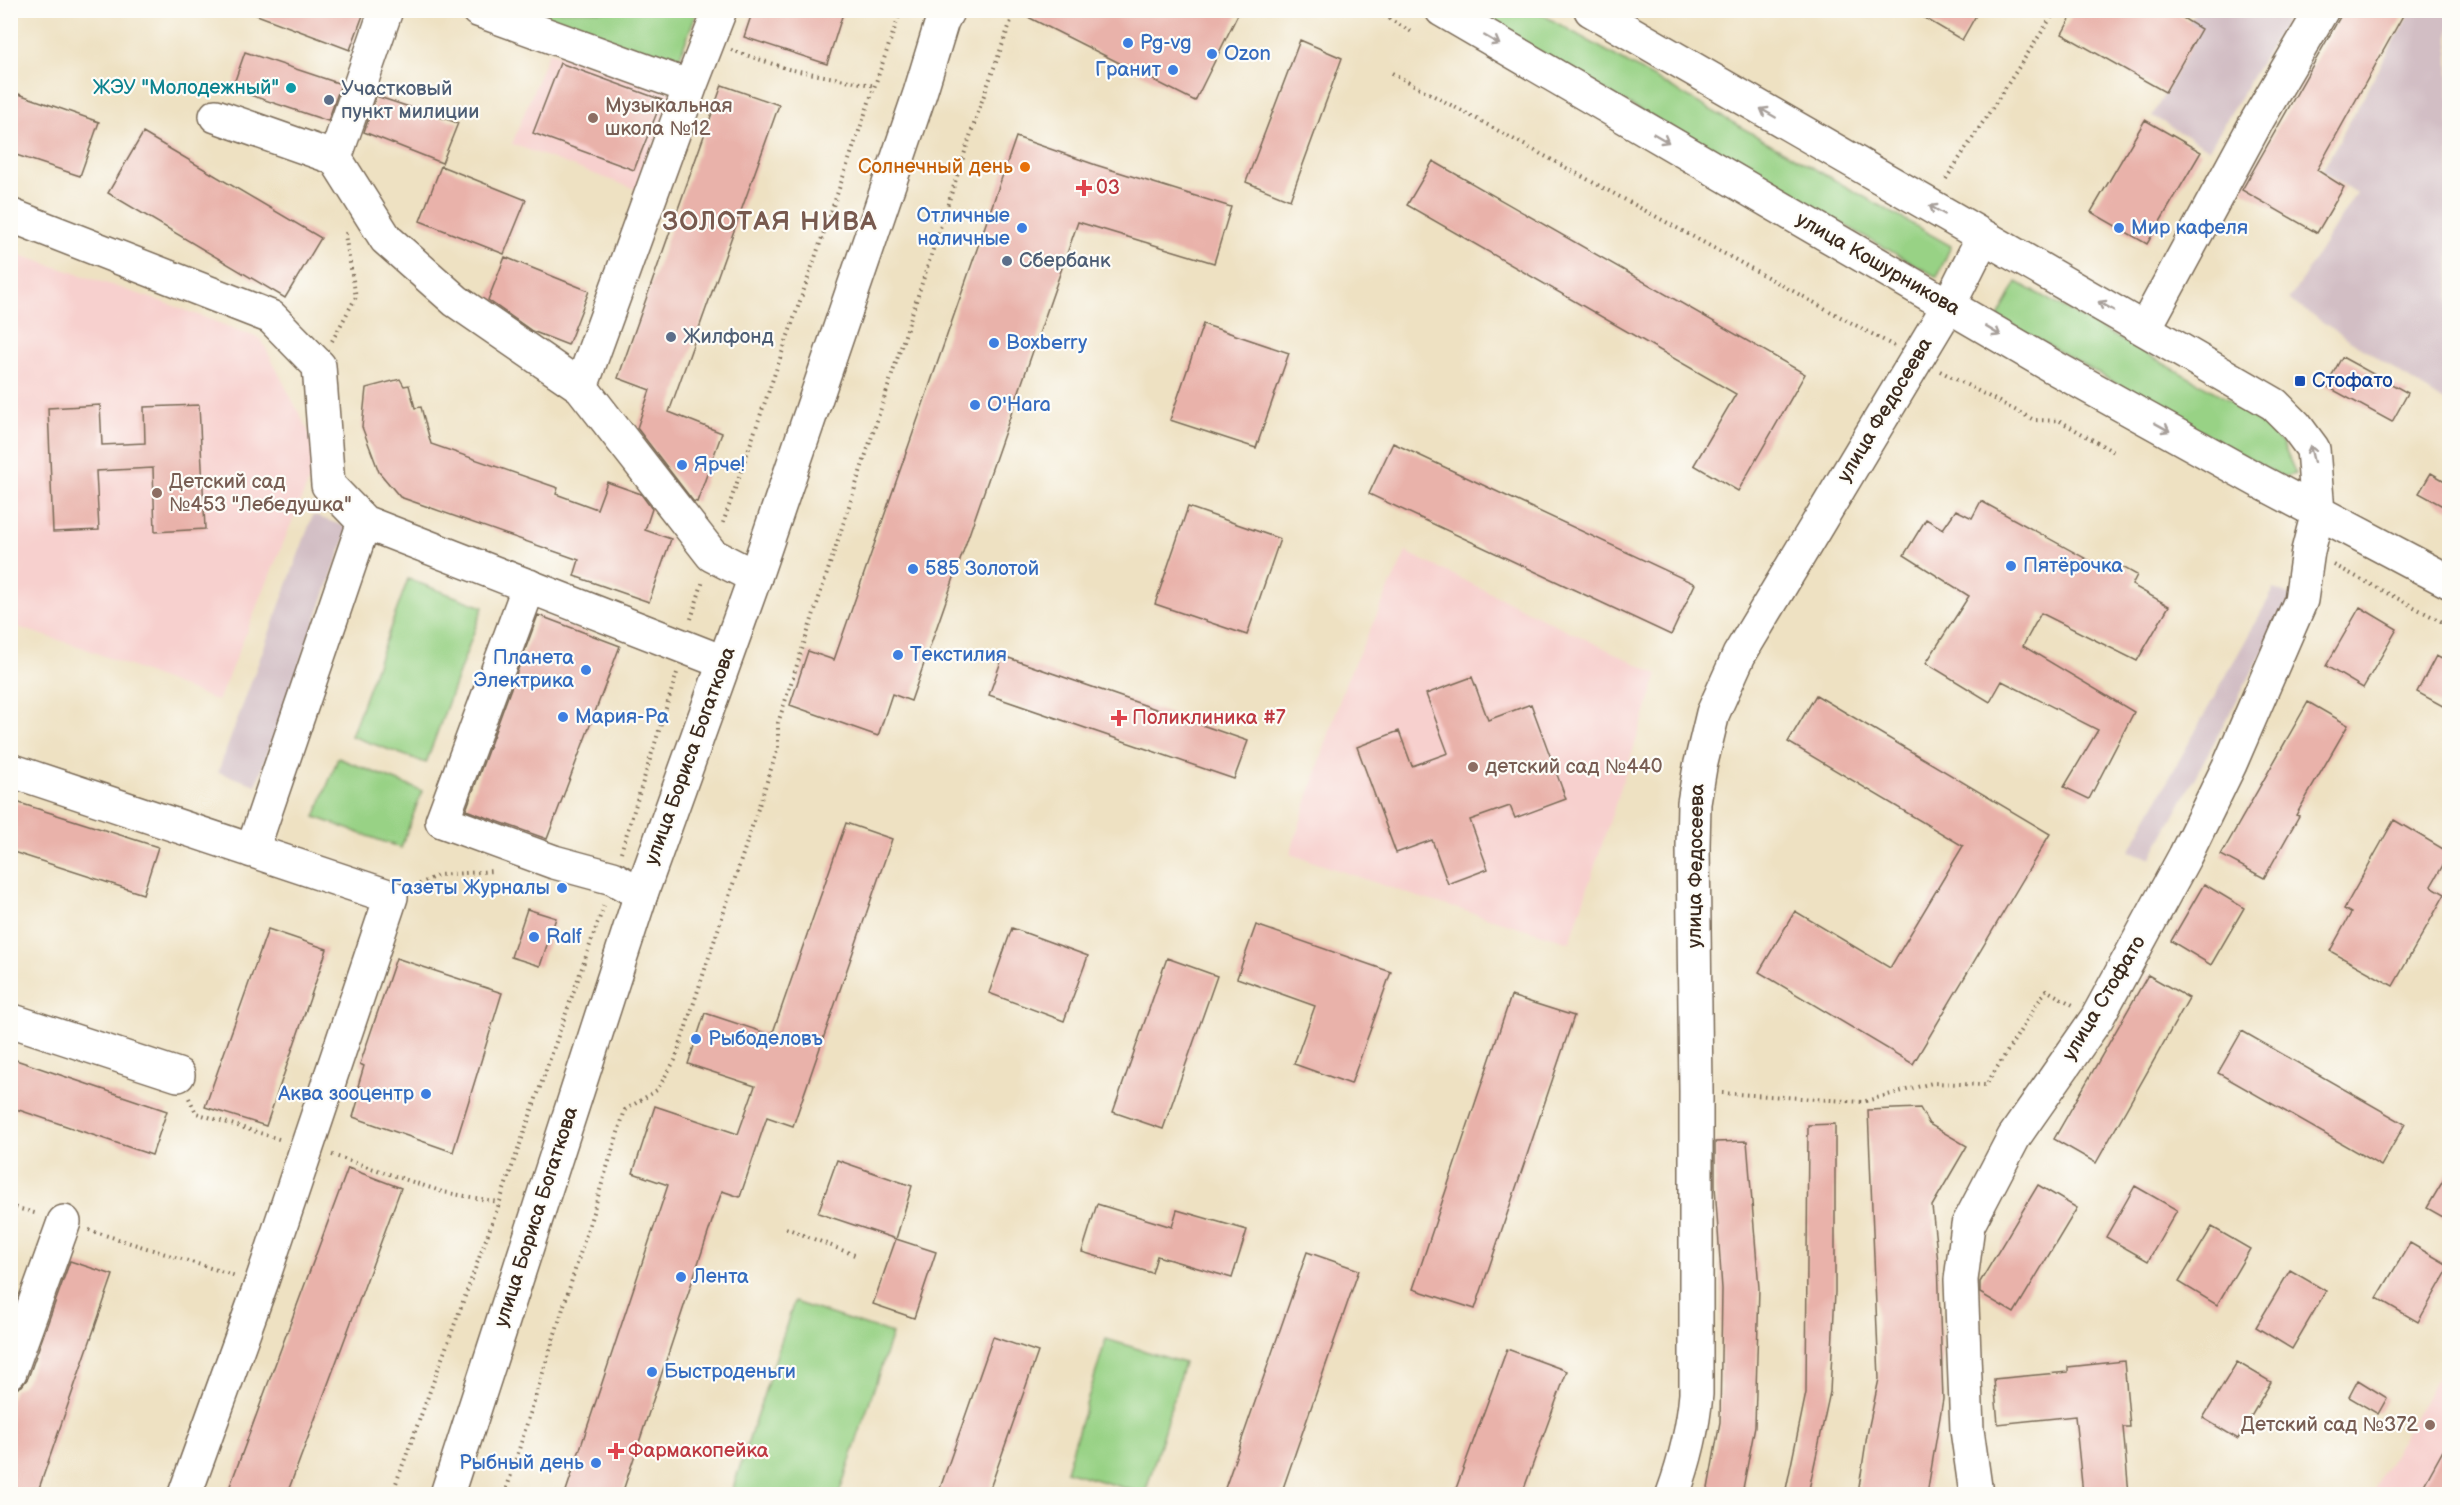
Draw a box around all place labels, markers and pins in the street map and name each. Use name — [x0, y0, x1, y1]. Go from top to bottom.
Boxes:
place label: Pg-vg — [1140, 31, 1192, 55]
marker: Pg-vg — [1121, 36, 1135, 50]
place label: Ozon — [1224, 42, 1271, 66]
marker: Ozon — [1205, 47, 1219, 61]
place label: Гранит — [1095, 58, 1162, 82]
marker: Гранит — [1166, 63, 1180, 77]
place label: ЖЭУ "Молодежный" — [93, 76, 279, 100]
place label: Участковый пункт милиции — [341, 77, 479, 124]
marker: ЖЭУ "Молодежный" — [284, 81, 298, 95]
marker: Участковый пункт милиции — [322, 93, 336, 107]
place label: Музыкальная школа №12 — [605, 94, 733, 141]
marker: Музыкальная школа №12 — [586, 111, 600, 125]
place label: Солнечный день — [858, 155, 1013, 179]
marker: Солнечный день — [1018, 160, 1032, 174]
place label: 03 — [1096, 176, 1120, 200]
marker: 03 — [1077, 181, 1091, 195]
place label: Отличные наличные — [917, 204, 1010, 251]
place label: Мир кафеля — [2131, 216, 2248, 240]
marker: Отличные наличные — [1015, 221, 1029, 235]
marker: Мир кафеля — [2112, 221, 2126, 235]
place label: Сбербанк — [1019, 249, 1111, 273]
marker: Сбербанк — [1000, 254, 1014, 268]
place label: Жилфонд — [683, 325, 774, 349]
marker: Жилфонд — [664, 330, 678, 344]
place label: Boxberry — [1006, 331, 1087, 355]
marker: Boxberry — [987, 336, 1001, 350]
place label: Стофато — [2312, 369, 2393, 393]
marker: Стофато — [2293, 374, 2307, 388]
place label: O'Hara — [987, 393, 1051, 417]
marker: O'Hara — [968, 398, 982, 412]
place label: Ярче! — [694, 453, 745, 477]
marker: Ярче! — [675, 458, 689, 472]
place label: Детский сад №453 "Лебедушка" — [169, 470, 352, 517]
marker: Детский сад №453 "Лебедушка" — [150, 486, 164, 500]
place label: Пятёрочка — [2023, 554, 2123, 578]
place label: 585 Золотой — [925, 557, 1039, 581]
marker: Пятёрочка — [2004, 559, 2018, 573]
marker: 585 Золотой — [906, 562, 920, 576]
place label: Текстилия — [910, 643, 1007, 667]
place label: Планета Электрика — [473, 646, 574, 693]
marker: Текстилия — [891, 648, 905, 662]
marker: Планета Электрика — [579, 663, 593, 677]
place label: Мария-Ра — [575, 705, 669, 729]
place label: Поликлиника #7 — [1132, 706, 1286, 730]
marker: Поликлиника #7 — [1110, 709, 1128, 727]
marker: Мария-Ра — [556, 710, 570, 724]
place label: детский сад №440 — [1485, 755, 1662, 779]
marker: детский сад №440 — [1466, 760, 1480, 774]
place label: Газеты Журналы — [390, 876, 550, 900]
marker: Газеты Журналы — [555, 881, 569, 895]
place label: Ralf — [546, 925, 582, 949]
marker: Ralf — [527, 930, 541, 944]
place label: Рыбоделовъ — [708, 1027, 823, 1051]
marker: Рыбоделовъ — [689, 1032, 703, 1046]
place label: Аква зооцентр — [277, 1082, 415, 1106]
marker: Аква зооцентр — [419, 1087, 433, 1101]
place label: Лента — [692, 1265, 749, 1289]
marker: Лента — [674, 1270, 688, 1284]
place label: Быстроденьги — [664, 1360, 796, 1384]
marker: Быстроденьги — [645, 1365, 659, 1379]
place label: Детский сад №372 — [2241, 1413, 2418, 1437]
marker: Детский сад №372 — [2423, 1418, 2437, 1432]
place label: Фармакопейка — [628, 1439, 769, 1463]
marker: Фармакопейка — [609, 1444, 623, 1458]
place label: Рыбный день — [459, 1451, 584, 1475]
marker: Рыбный день — [589, 1456, 603, 1470]

